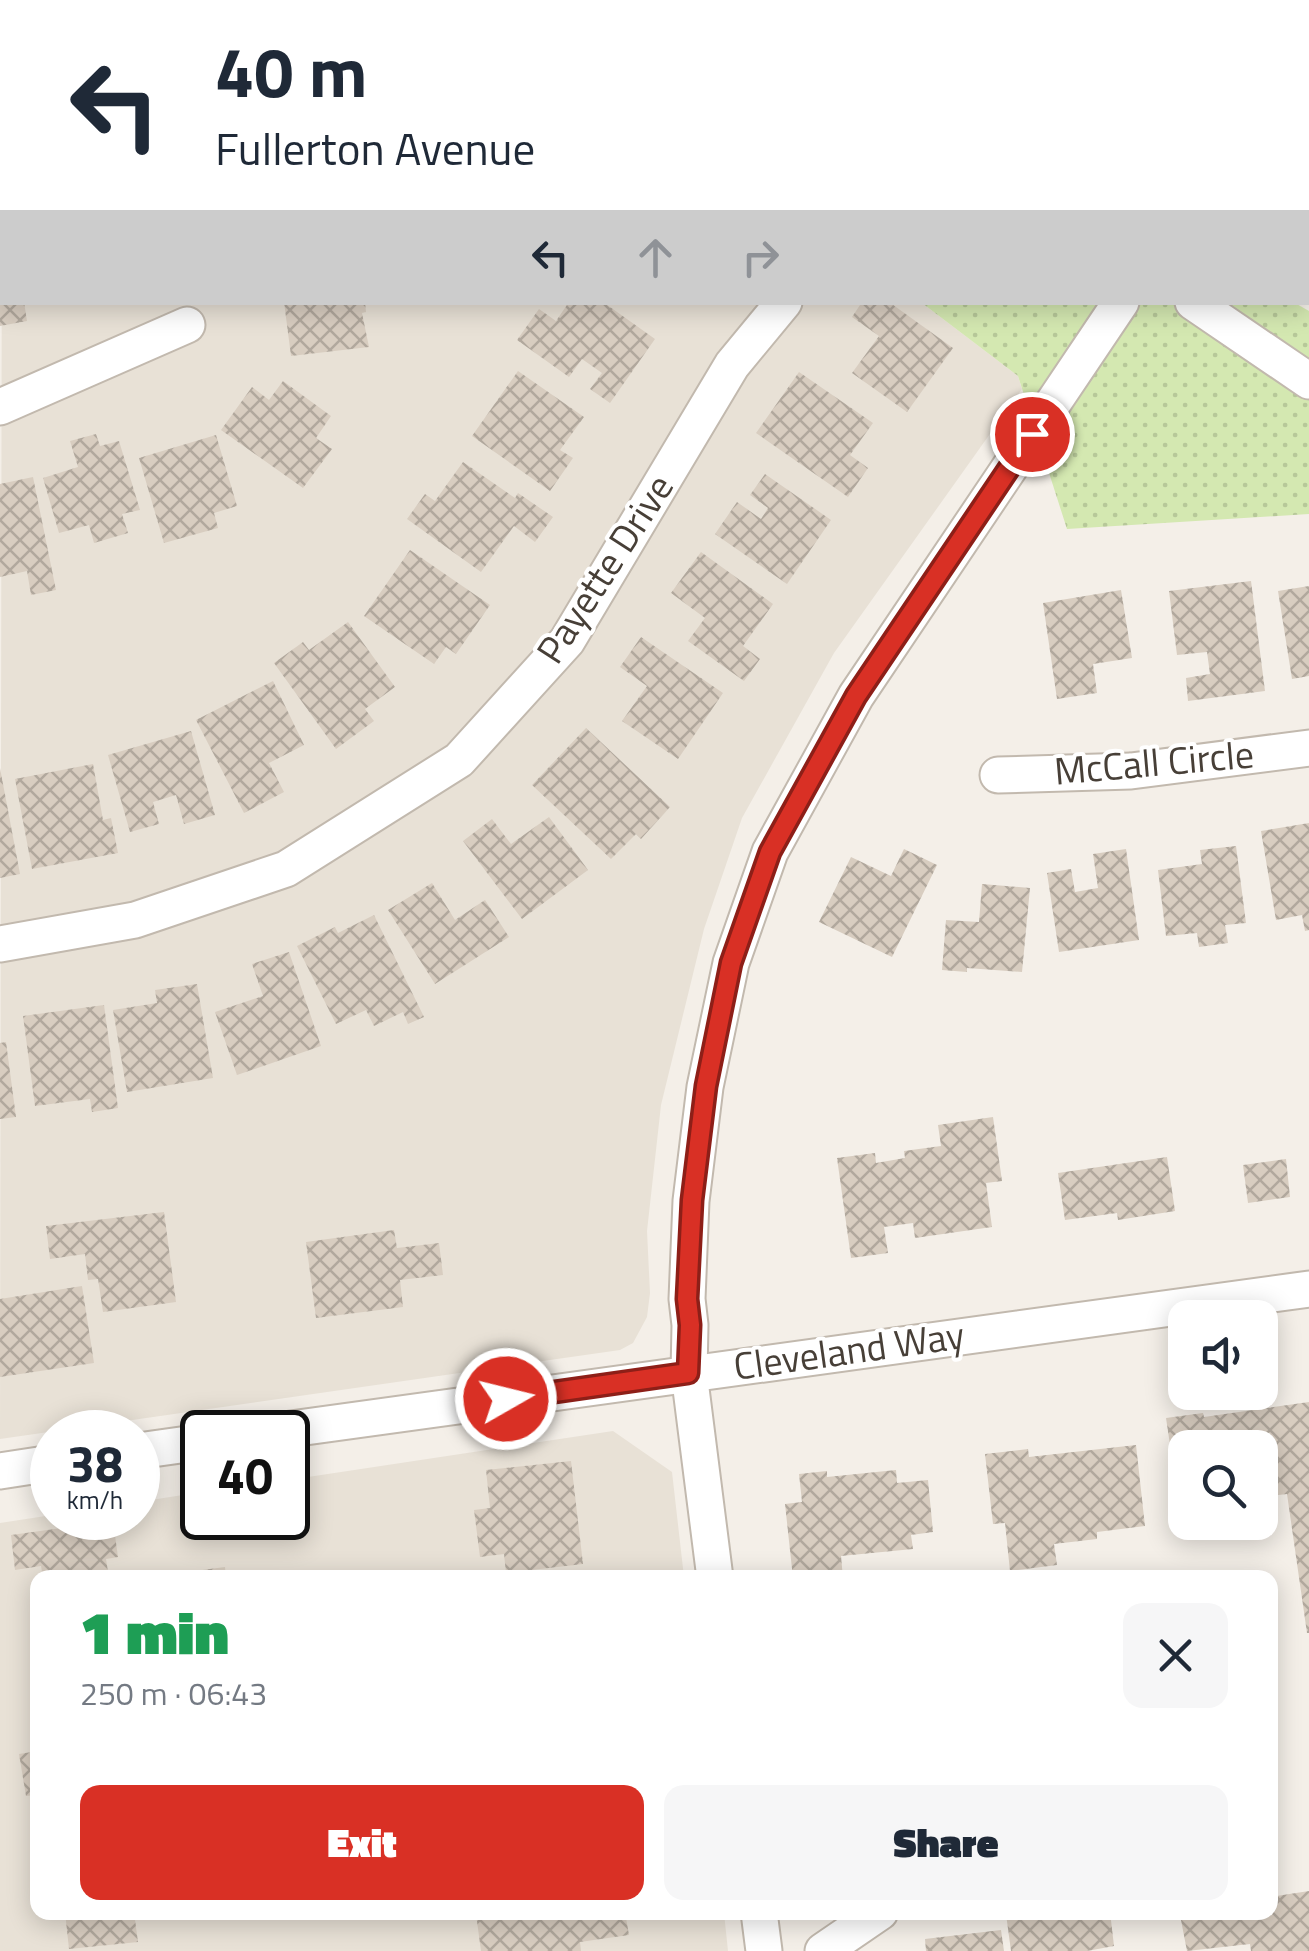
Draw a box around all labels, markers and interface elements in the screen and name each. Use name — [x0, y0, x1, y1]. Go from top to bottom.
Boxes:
text: 40 m — [215, 18, 368, 124]
icon: left — [50, 40, 180, 170]
text: Fullerton Avenue — [215, 114, 535, 182]
icon: left — [523, 230, 578, 285]
icon: ahead — [628, 230, 683, 285]
icon: right — [733, 230, 788, 285]
pin — [990, 392, 1075, 477]
icon: arrive — [1005, 407, 1060, 462]
street label: Payette Drive — [521, 462, 687, 675]
street label: McCall Circle — [1052, 724, 1256, 800]
map controls — [1168, 1300, 1278, 1540]
button: sound — [1168, 1300, 1278, 1410]
street label: Cleveland Way — [730, 1305, 968, 1395]
position arrow — [454, 1347, 558, 1451]
speed limit sign: 40 — [180, 1410, 310, 1540]
text: 38 — [67, 1425, 123, 1501]
button: search — [1168, 1430, 1278, 1540]
text: km/h — [67, 1481, 123, 1519]
text: 1 min — [80, 1586, 229, 1677]
button: close — [1123, 1603, 1228, 1708]
text: 250 m · 06:43 — [80, 1669, 267, 1717]
button: Exit — [80, 1785, 644, 1900]
button: Share — [664, 1785, 1228, 1900]

